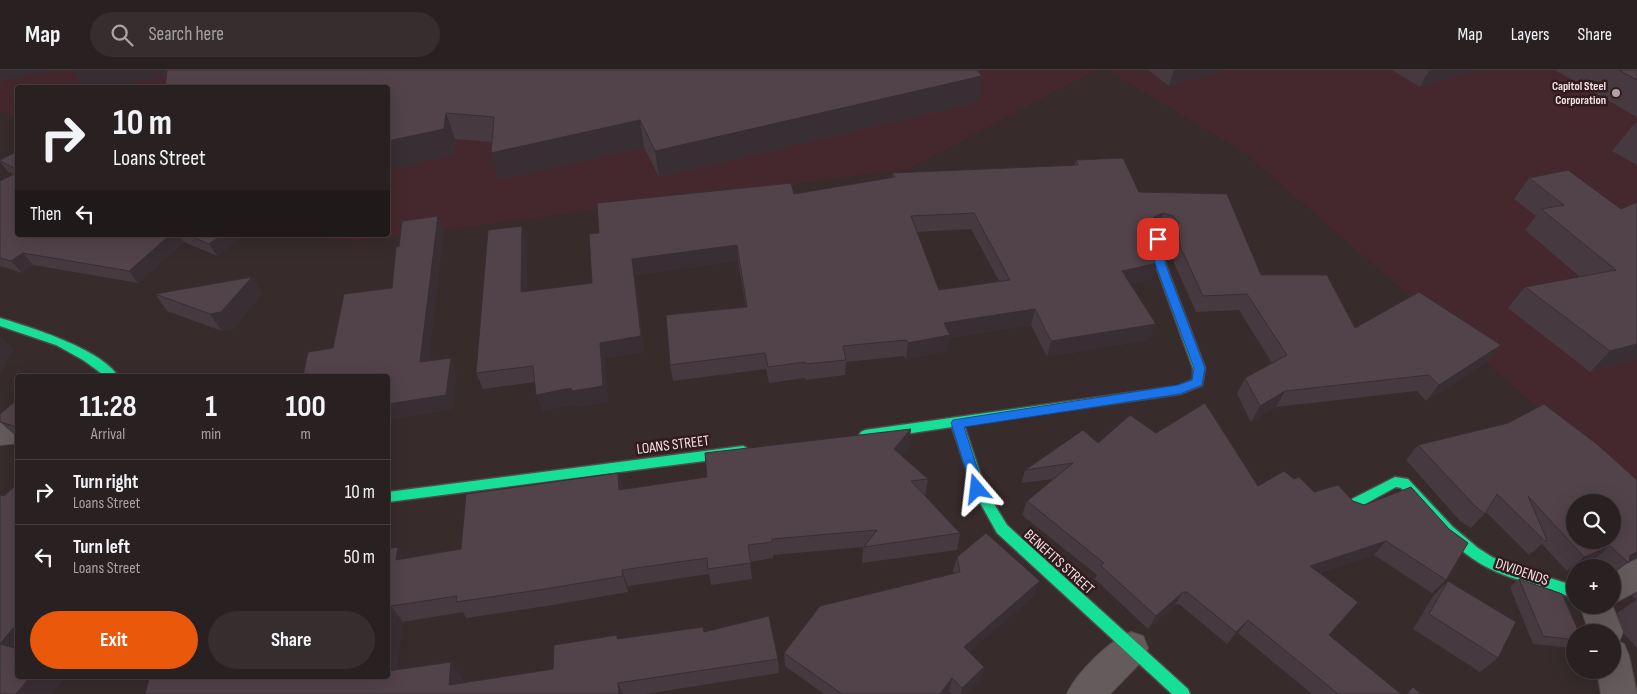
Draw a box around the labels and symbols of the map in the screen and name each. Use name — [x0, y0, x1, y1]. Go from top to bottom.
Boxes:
place label: Capitol Steel Corporation — [1552, 79, 1606, 108]
marker: Capitol Steel Corporation — [1610, 87, 1622, 99]
pin — [1137, 218, 1179, 260]
street label: LOANS STREET — [635, 431, 711, 459]
position arrow — [950, 462, 1002, 514]
street label: BENEFITS STREET — [1020, 525, 1098, 599]
street label: DIVIDENDS — [1493, 554, 1551, 590]

